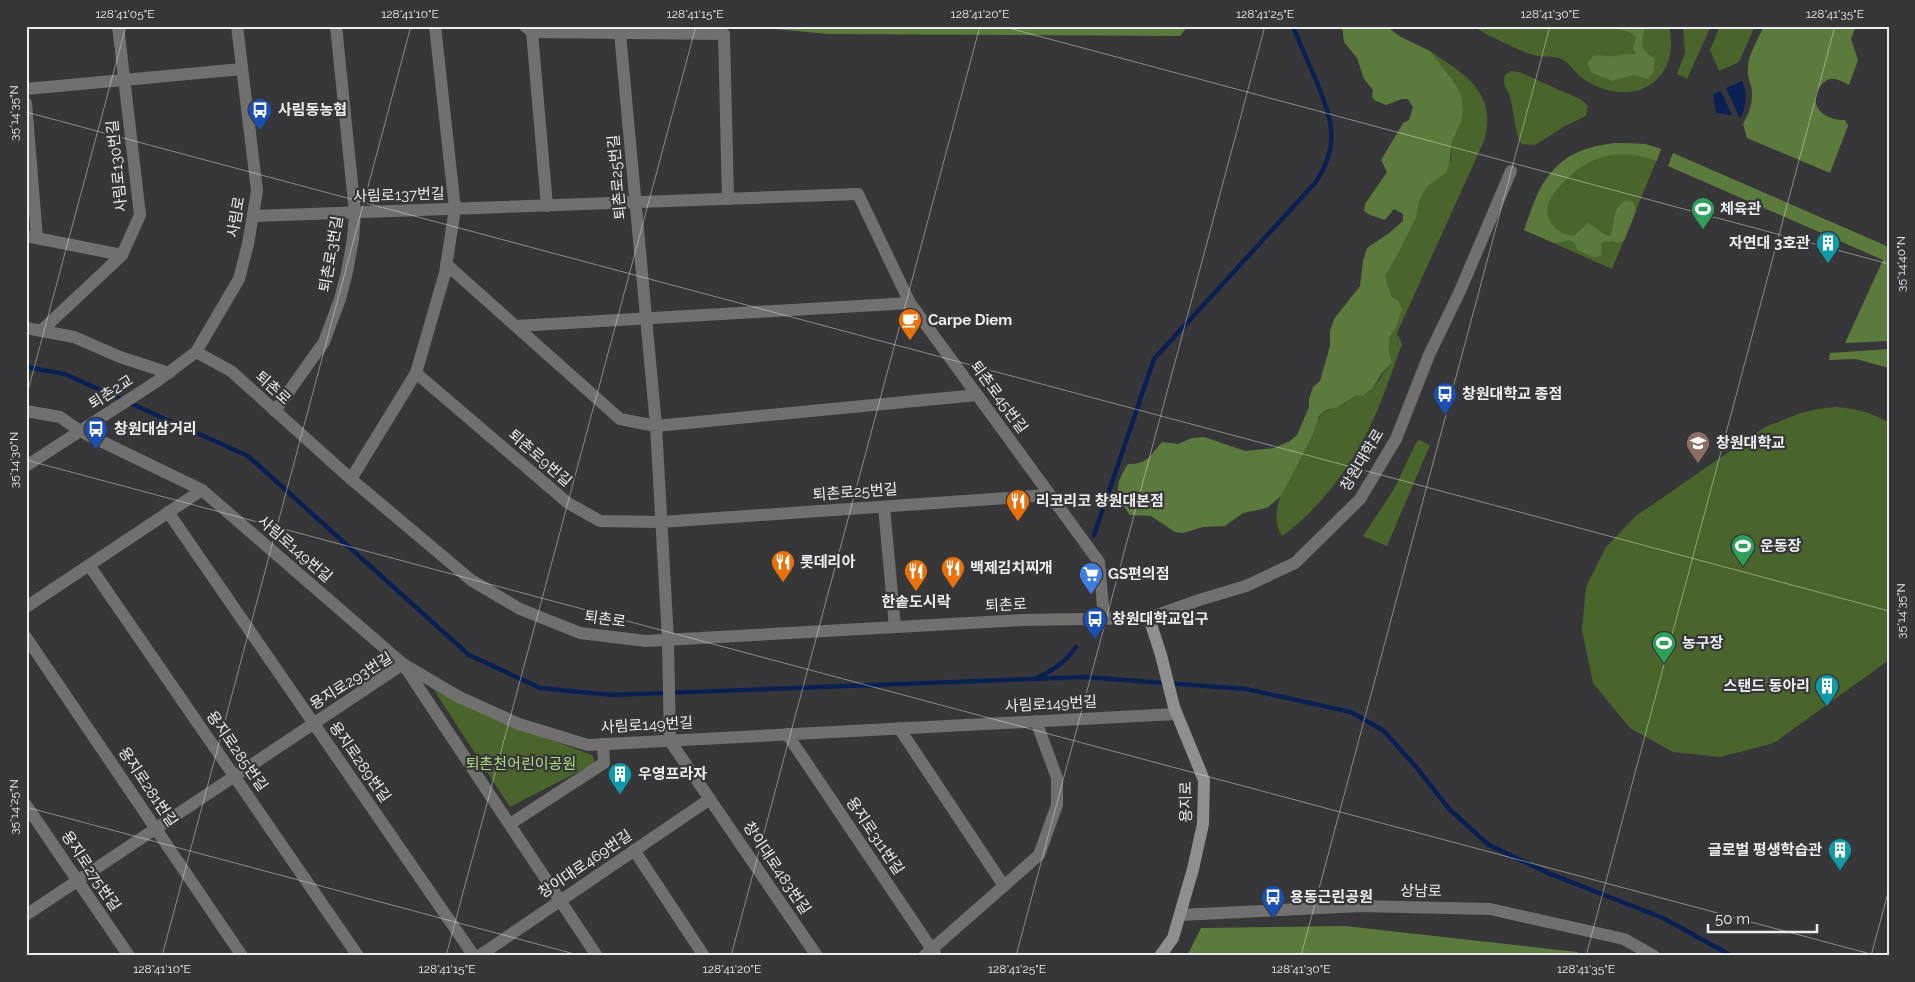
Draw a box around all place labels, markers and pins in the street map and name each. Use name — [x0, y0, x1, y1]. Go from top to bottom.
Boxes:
bus stop icon: 사림동농협 — [247, 97, 273, 131]
place label: 사림동농협 — [278, 101, 347, 119]
sports icon: 체육관 — [1690, 196, 1716, 230]
place label: 체육관 — [1720, 200, 1762, 218]
building icon: 자연대 3호관 — [1815, 230, 1841, 264]
place label: 자연대 3호관 — [1729, 234, 1810, 252]
cafe icon: Carpe Diem — [897, 307, 923, 341]
place label: Carpe Diem — [928, 311, 1012, 329]
bus stop icon: 창원대학교 종점 — [1432, 381, 1458, 415]
place label: 창원대학교 종점 — [1462, 385, 1562, 403]
bus stop icon: 창원대삼거리 — [83, 416, 109, 450]
place label: 창원대삼거리 — [114, 420, 197, 438]
school or university icon: 창원대학교 — [1685, 430, 1711, 464]
place label: 창원대학교 — [1716, 434, 1785, 452]
restaurant icon: 리코리코 창원대본점 — [1005, 488, 1031, 522]
place label: 리코리코 창원대본점 — [1036, 492, 1164, 510]
sports icon: 운동장 — [1730, 533, 1756, 567]
place label: 운동장 — [1760, 537, 1802, 555]
restaurant icon: 롯데리아 — [770, 549, 796, 583]
place label: 롯데리아 — [800, 553, 855, 571]
restaurant icon: 백제김치찌개 — [940, 555, 966, 589]
restaurant icon: 한솥도시락 — [903, 558, 929, 592]
place label: 백제김치찌개 — [970, 559, 1053, 577]
supermarket icon: GS편의점 — [1078, 561, 1104, 595]
place label: GS편의점 — [1108, 565, 1169, 583]
place label: 한솥도시락 — [881, 593, 951, 611]
bus stop icon: 창원대학교입구 — [1082, 606, 1108, 640]
place label: 창원대학교입구 — [1112, 610, 1209, 628]
sports icon: 농구장 — [1651, 630, 1677, 664]
place label: 농구장 — [1682, 634, 1724, 652]
building icon: 스탠드 동아리 — [1814, 673, 1840, 707]
place label: 스탠드 동아리 — [1724, 677, 1810, 695]
building icon: 우영프라자 — [607, 761, 633, 795]
place label: 우영프라자 — [638, 765, 707, 783]
building icon: 글로벌 평생학습관 — [1827, 837, 1853, 871]
place label: 글로벌 평생학습관 — [1708, 841, 1822, 859]
bus stop icon: 용동근린공원 — [1260, 884, 1286, 918]
place label: 용동근린공원 — [1290, 888, 1373, 906]

